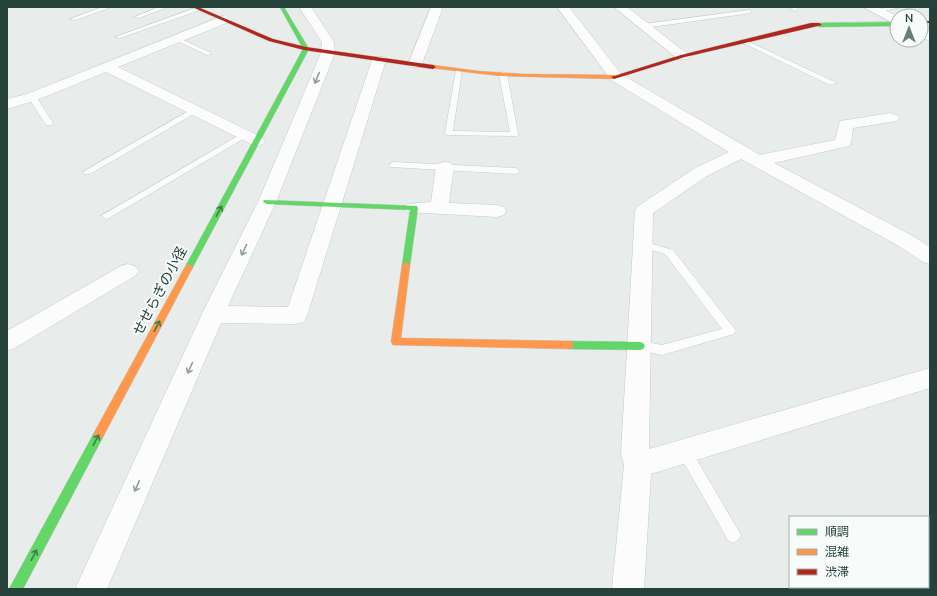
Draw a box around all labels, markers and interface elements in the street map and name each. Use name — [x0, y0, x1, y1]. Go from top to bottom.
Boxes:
north arrow — [889, 8, 929, 48]
text: N — [905, 11, 913, 26]
one-way arrow — [312, 72, 320, 84]
one-way arrow — [216, 205, 223, 217]
street label: せせらぎの小径 — [129, 243, 191, 339]
one-way arrow — [240, 243, 247, 255]
one-way arrow — [154, 320, 162, 332]
one-way arrow — [185, 361, 193, 373]
one-way arrow — [93, 434, 100, 446]
one-way arrow — [133, 480, 140, 492]
legend — [789, 516, 929, 588]
text: 順調 — [825, 524, 849, 540]
text: 混雑 — [825, 544, 849, 560]
one-way arrow — [31, 549, 39, 561]
text: 渋滞 — [825, 564, 849, 580]

